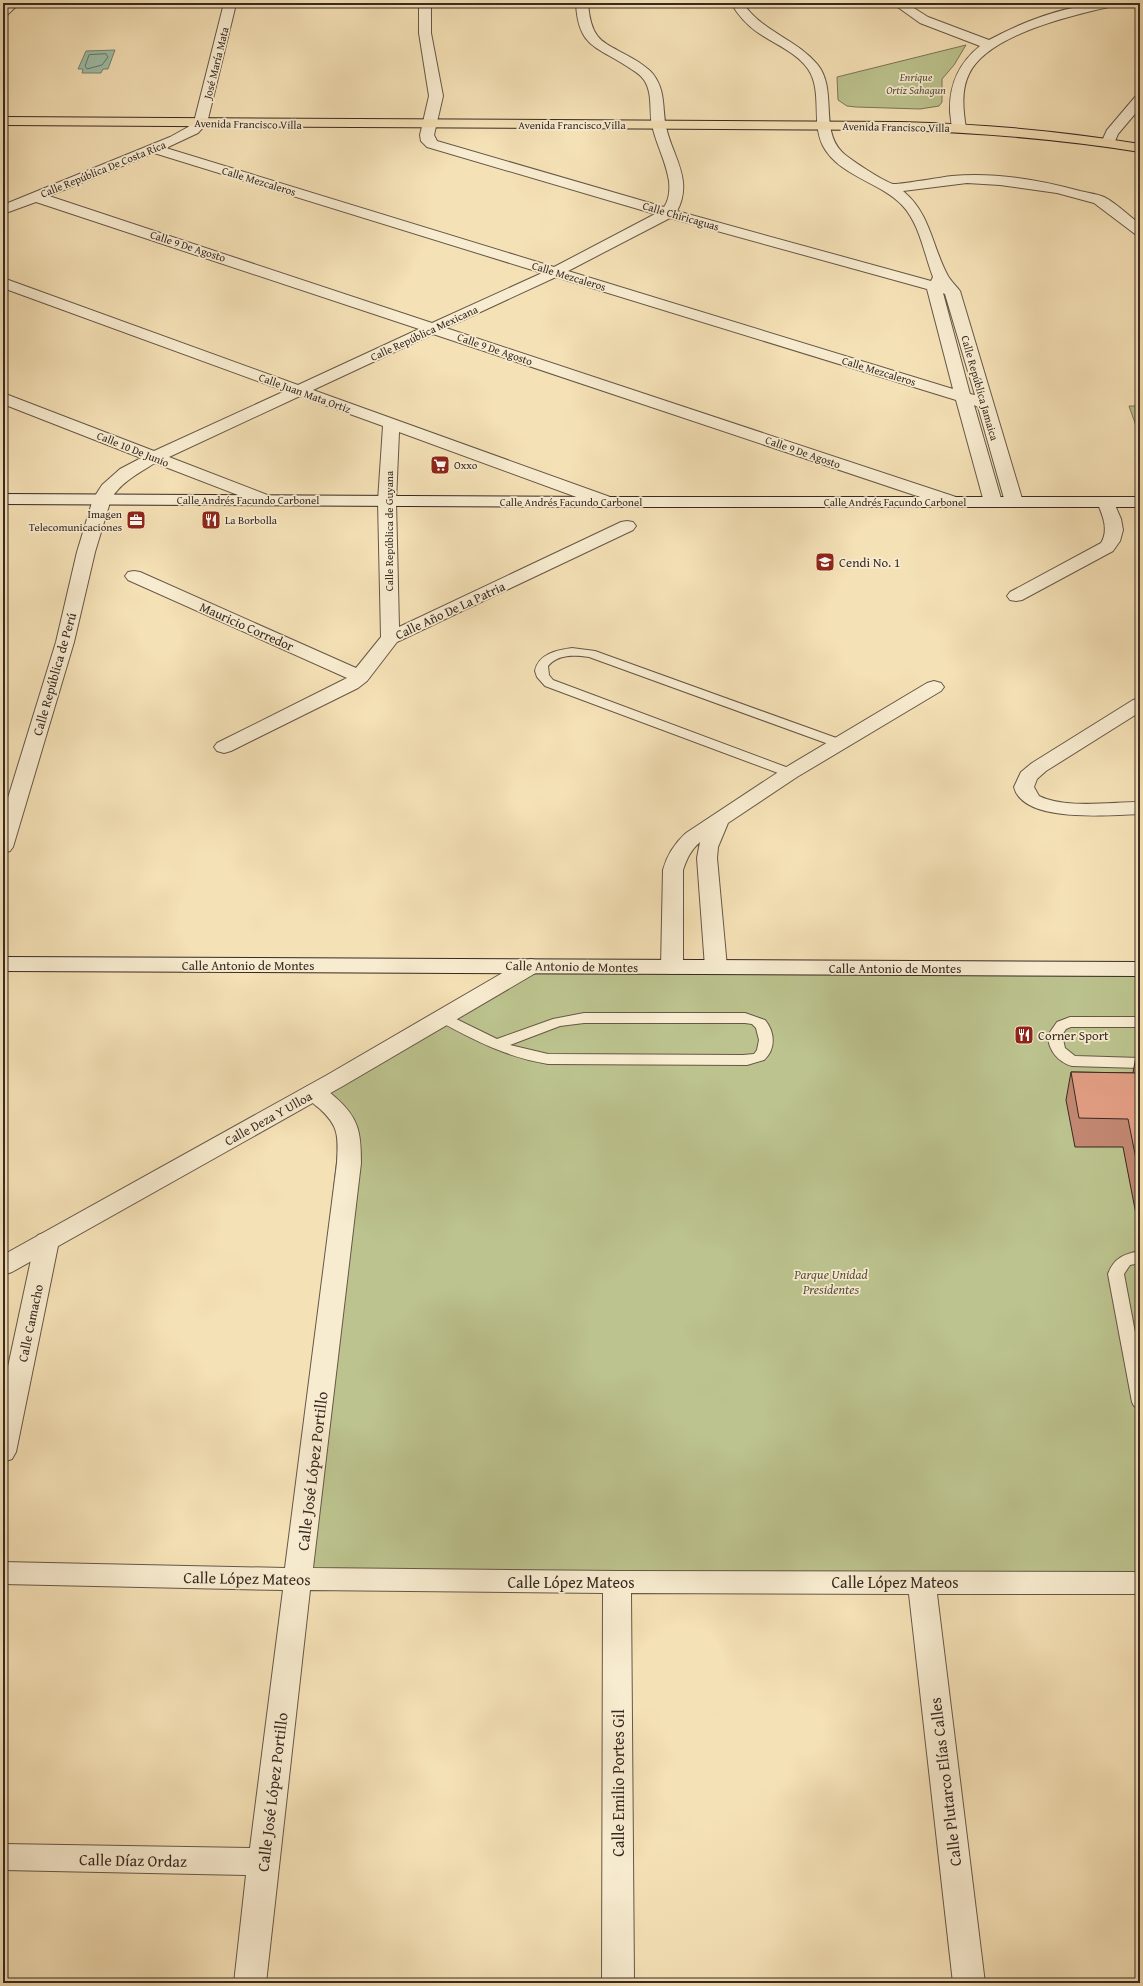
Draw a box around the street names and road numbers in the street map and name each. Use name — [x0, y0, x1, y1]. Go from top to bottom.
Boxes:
street label: José María Mata — [199, 24, 233, 103]
street label: Avenida Francisco Villa — [194, 115, 303, 133]
street label: Avenida Francisco Villa — [518, 117, 626, 133]
street label: Avenida Francisco Villa — [842, 118, 951, 136]
street label: Calle República De Costa Rica — [38, 136, 169, 202]
street label: Calle Mezcaleros — [220, 162, 298, 200]
street label: Calle Chiricaguas — [641, 197, 721, 235]
street label: Calle 9 De Agosto — [148, 226, 228, 266]
street label: Calle Mezcaleros — [530, 257, 608, 295]
street label: Calle República Mexicana — [368, 301, 481, 365]
street label: Calle 9 De Agosto — [455, 329, 535, 369]
street label: Calle República Jamaica — [957, 334, 1003, 443]
street label: Calle Mezcaleros — [840, 352, 918, 390]
street label: Calle Juan Mata Ortiz — [257, 369, 353, 417]
street label: Calle 10 De Junio — [95, 427, 172, 471]
street label: Calle 9 De Agosto — [763, 432, 843, 472]
street label: Calle República de Guyana — [381, 470, 397, 591]
street label: Calle Andrés Facundo Carbonel — [177, 492, 319, 508]
street label: Calle Andrés Facundo Carbonel — [500, 494, 642, 510]
street label: Calle Andrés Facundo Carbonel — [824, 494, 966, 510]
street label: Calle Año De La Patria — [392, 576, 509, 644]
street label: Mauricio Corredor — [197, 597, 297, 656]
street label: Calle República de Perú — [28, 610, 81, 738]
street label: Calle Antonio de Montes — [182, 956, 314, 975]
street label: Calle Antonio de Montes — [505, 956, 638, 977]
street label: Calle Antonio de Montes — [829, 959, 961, 978]
street label: Calle Deza Y Ulloa — [221, 1086, 316, 1150]
street label: Calle Camacho — [13, 1282, 48, 1364]
street label: Calle José López Portillo — [290, 1390, 334, 1552]
street label: Calle López Mateos — [183, 1565, 311, 1591]
street label: Calle López Mateos — [507, 1570, 635, 1594]
street label: Calle López Mateos — [831, 1570, 959, 1594]
street label: Calle Plutarco Elías Calles — [923, 1696, 967, 1868]
street label: Calle Emilio Portes Gil — [606, 1709, 630, 1857]
street label: Calle José López Portillo — [250, 1711, 294, 1873]
street label: Calle Díaz Ordaz — [79, 1847, 187, 1873]

